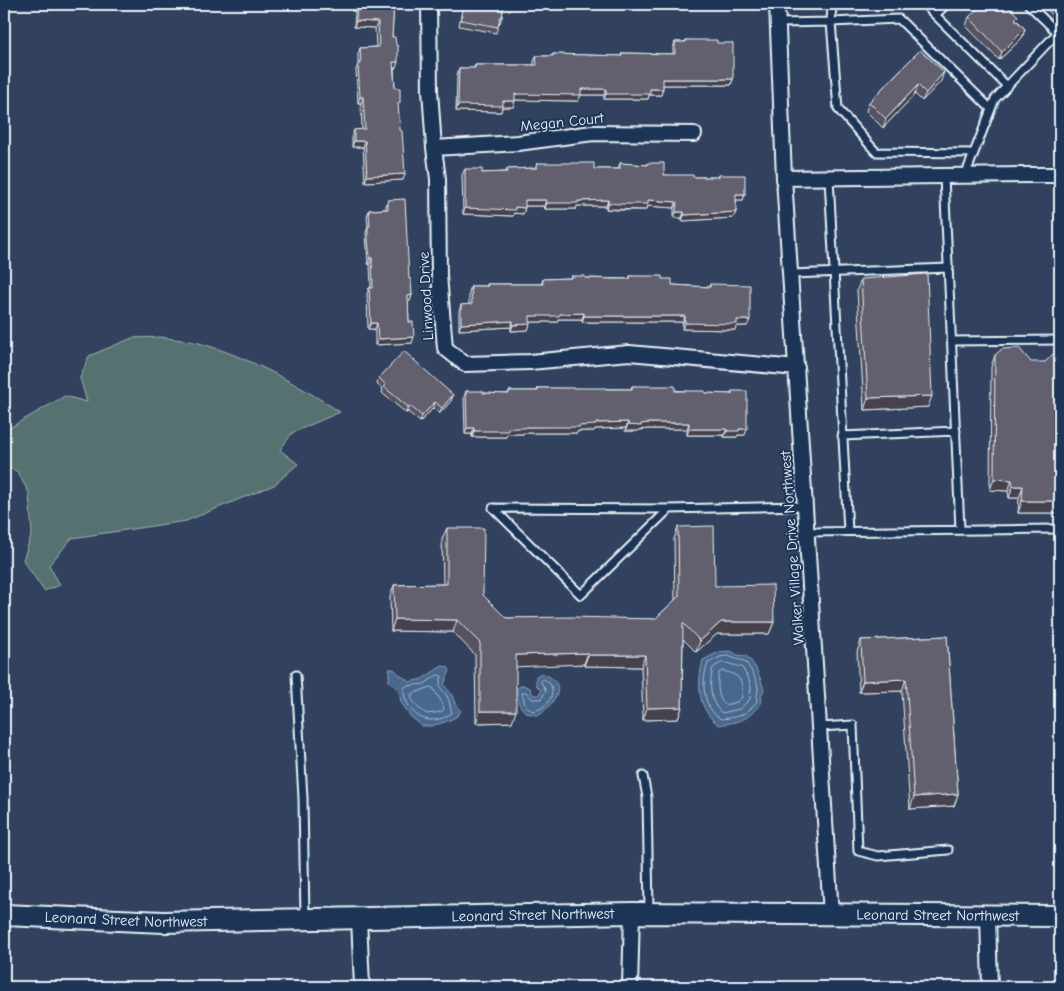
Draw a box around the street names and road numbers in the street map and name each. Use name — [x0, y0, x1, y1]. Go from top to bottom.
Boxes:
street label: Megan Court — [519, 109, 605, 135]
street label: Linwood Drive — [415, 251, 437, 341]
street label: Walker Village Drive Northwest — [776, 450, 808, 646]
street label: Leonard Street Northwest — [451, 904, 615, 925]
street label: Leonard Street Northwest — [856, 906, 1020, 925]
street label: Leonard Street Northwest — [44, 908, 208, 931]

